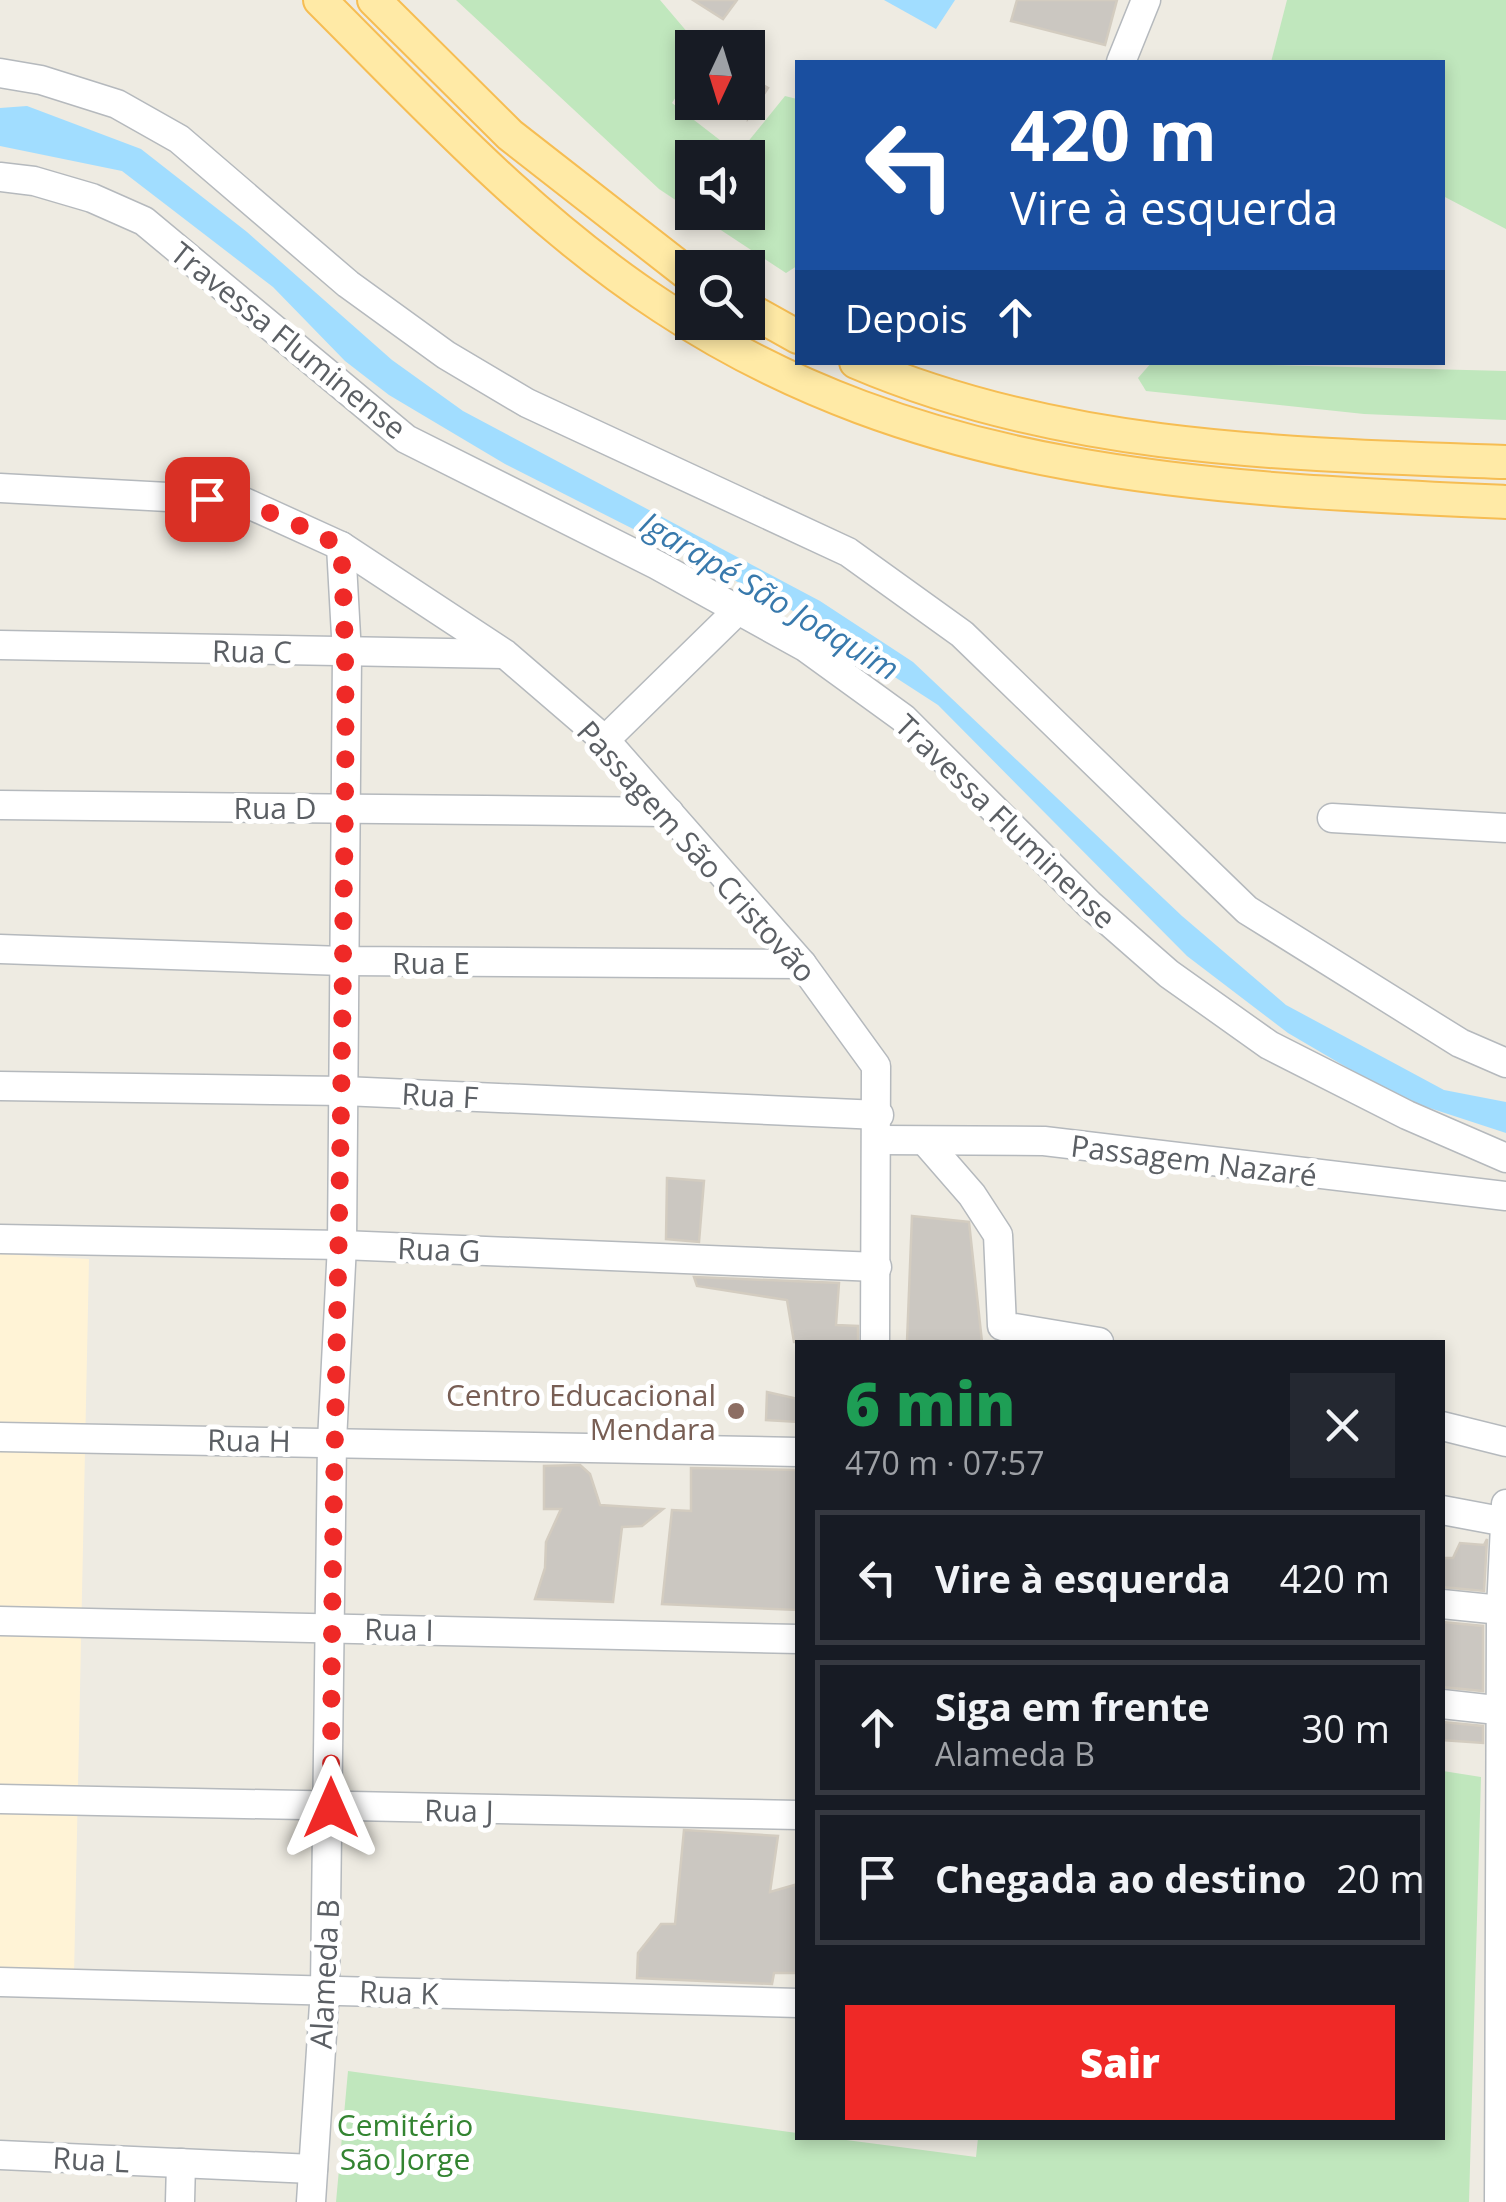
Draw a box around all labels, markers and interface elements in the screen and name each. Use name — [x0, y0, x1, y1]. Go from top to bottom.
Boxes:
north arrow — [675, 30, 765, 120]
map controls — [675, 30, 765, 340]
text: 420 m — [1010, 86, 1217, 182]
icon: left — [845, 100, 975, 230]
button: sound — [675, 140, 765, 230]
text: Vire à esquerda — [1010, 177, 1338, 238]
street label: Travessa Fluminense — [163, 232, 415, 448]
button: search — [675, 250, 765, 340]
icon: ahead — [988, 290, 1043, 345]
text: Depois — [845, 292, 968, 344]
pin — [165, 457, 250, 542]
icon: arrive — [180, 472, 235, 527]
water label: Igarapé São Joaquim — [633, 501, 907, 689]
street label: Rua C — [212, 630, 292, 672]
street label: Travessa Fluminense — [887, 705, 1125, 937]
street label: Passagem São Cristovão — [568, 711, 826, 991]
street label: Rua D — [233, 787, 317, 828]
street label: Rua E — [392, 942, 470, 983]
street label: Rua F — [401, 1073, 479, 1117]
street label: Passagem Nazaré — [1069, 1125, 1319, 1195]
street label: Rua G — [397, 1227, 481, 1271]
text: 6 min — [845, 1362, 1015, 1444]
button: close — [1290, 1373, 1395, 1478]
place label: Centro Educacional Mendara — [446, 1374, 716, 1449]
marker: Centro Educacional Mendara — [725, 1400, 747, 1422]
street label: Rua H — [207, 1419, 291, 1461]
text: 470 m · 07:57 — [845, 1441, 1044, 1484]
icon: left — [850, 1550, 905, 1605]
text: Vire à esquerda — [935, 1552, 1231, 1604]
text: 420 m — [1280, 1552, 1390, 1604]
street label: Rua I — [364, 1608, 434, 1650]
text: Siga em frente — [935, 1680, 1210, 1732]
icon: ahead — [850, 1700, 905, 1755]
text: 30 m — [1301, 1702, 1390, 1754]
text: Alameda B — [935, 1732, 1095, 1775]
position arrow — [279, 1756, 383, 1860]
street label: Rua J — [424, 1789, 494, 1831]
icon: arrive — [850, 1850, 905, 1905]
text: Chegada ao destino — [935, 1852, 1306, 1904]
text: 20 m — [1336, 1852, 1425, 1904]
street label: Alameda B — [300, 1898, 348, 2050]
street label: Rua K — [358, 1970, 440, 2014]
button: Sair — [845, 2005, 1395, 2120]
park label: Cemitério São Jorge — [337, 2104, 473, 2179]
street label: Rua L — [51, 2137, 131, 2181]

